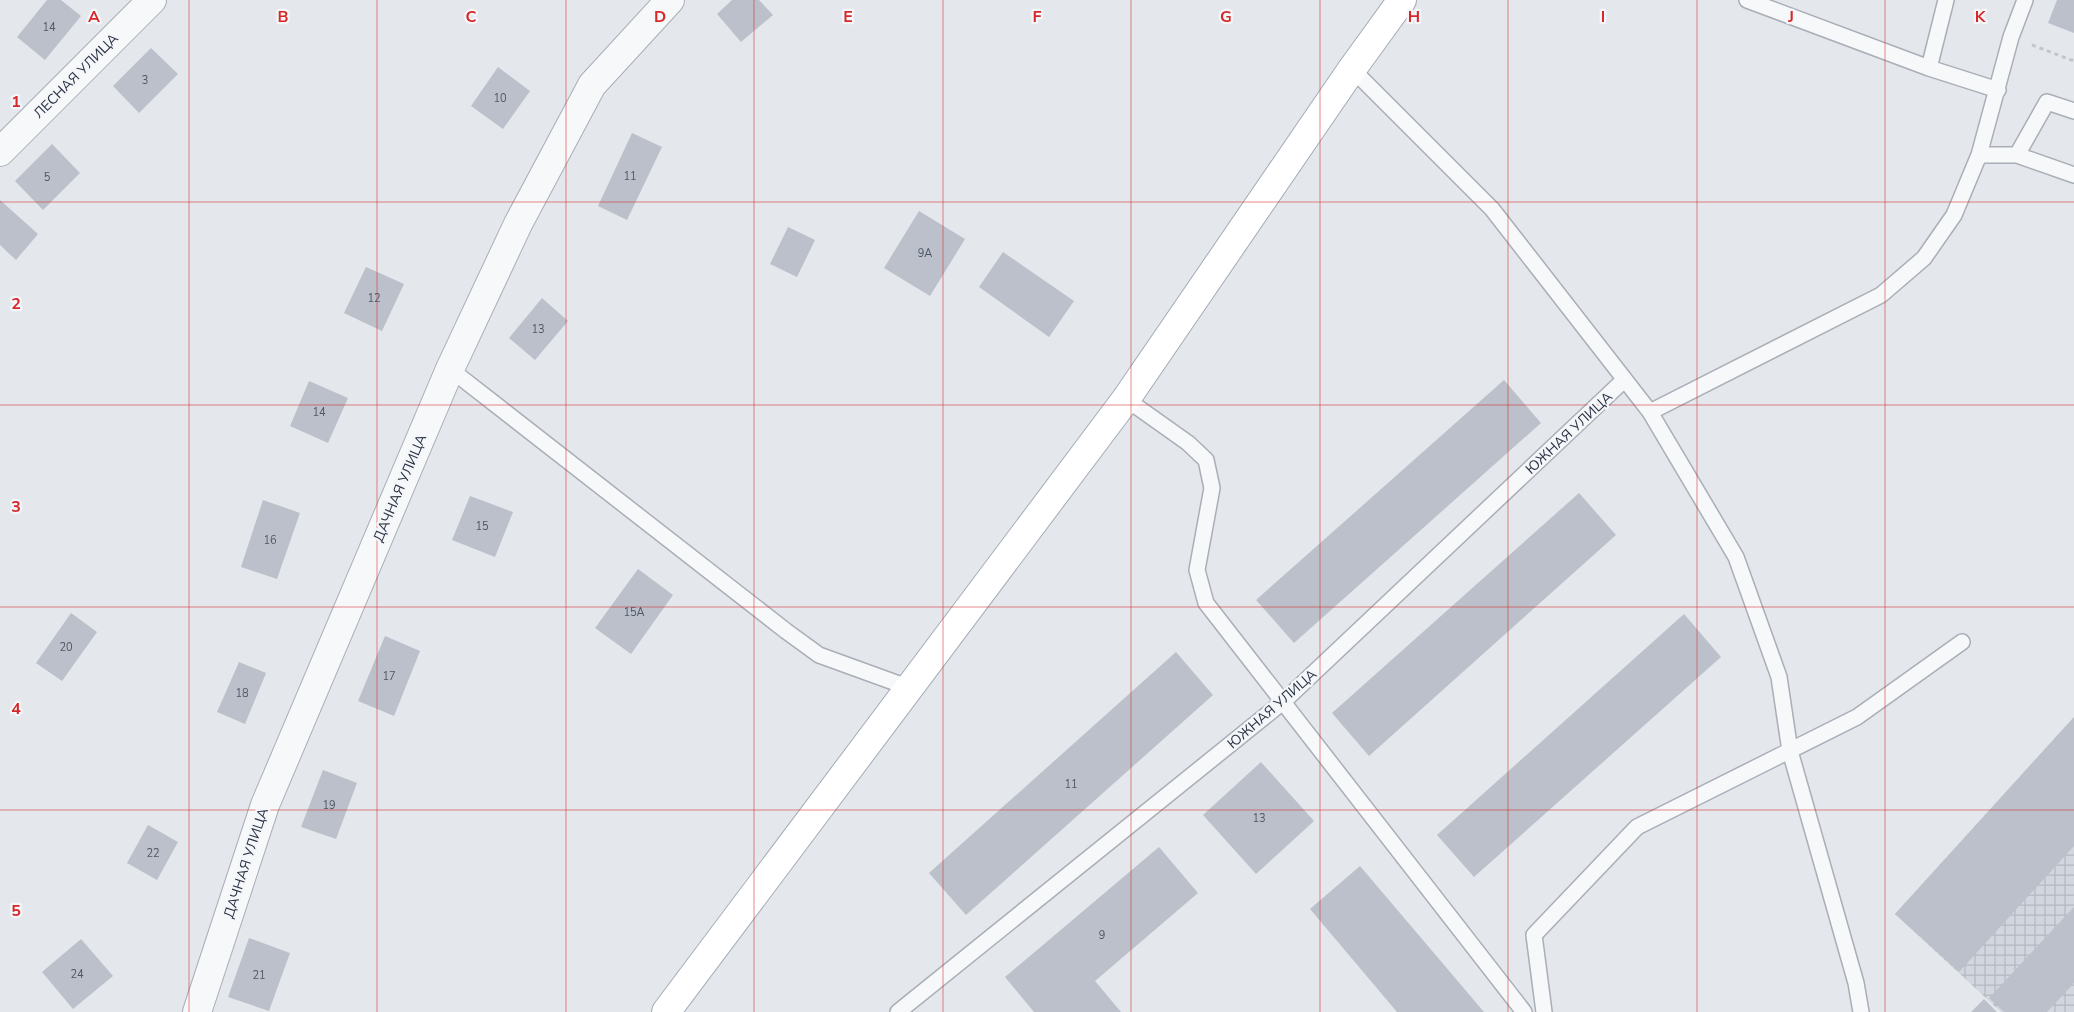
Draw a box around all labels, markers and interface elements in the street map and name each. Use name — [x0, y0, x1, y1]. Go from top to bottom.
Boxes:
text: A — [88, 6, 100, 28]
text: B — [277, 6, 289, 28]
text: C — [466, 6, 477, 28]
text: D — [654, 6, 666, 28]
text: E — [843, 6, 853, 28]
text: F — [1033, 6, 1042, 28]
text: G — [1220, 6, 1232, 28]
text: H — [1408, 6, 1420, 28]
text: I — [1601, 6, 1605, 28]
text: J — [1787, 6, 1794, 28]
text: K — [1975, 6, 1987, 28]
house number: 14 — [42, 20, 56, 35]
street label: ЛЕСНАЯ УЛИЦА — [29, 29, 123, 123]
house number: 3 — [142, 73, 148, 88]
text: 1 — [11, 91, 21, 113]
house number: 10 — [493, 91, 507, 106]
house number: 11 — [623, 169, 637, 184]
house number: 5 — [44, 170, 51, 185]
house number: 9А — [918, 246, 932, 261]
house number: 12 — [367, 291, 381, 306]
text: 2 — [11, 293, 21, 315]
house number: 13 — [531, 322, 545, 337]
street label: ЮЖНАЯ УЛИЦА — [1521, 388, 1617, 478]
house number: 14 — [312, 405, 326, 420]
street label: ДАЧНАЯ УЛИЦА — [369, 431, 431, 545]
text: 3 — [11, 496, 21, 518]
house number: 15 — [475, 519, 489, 534]
house number: 16 — [263, 533, 277, 548]
house number: 15А — [623, 605, 645, 620]
house number: 20 — [59, 640, 73, 655]
street label: ЮЖНАЯ УЛИЦА — [1223, 665, 1321, 753]
house number: 17 — [382, 669, 396, 684]
house number: 18 — [235, 686, 249, 701]
text: 4 — [11, 698, 21, 720]
house number: 11 — [1064, 777, 1078, 792]
house number: 19 — [322, 798, 336, 813]
street label: ДАЧНАЯ УЛИЦА — [219, 805, 273, 921]
house number: 13 — [1252, 811, 1266, 826]
house number: 22 — [146, 846, 160, 861]
text: 5 — [11, 900, 21, 922]
house number: 9 — [1099, 928, 1105, 943]
house number: 24 — [70, 967, 84, 982]
house number: 21 — [252, 968, 266, 983]

